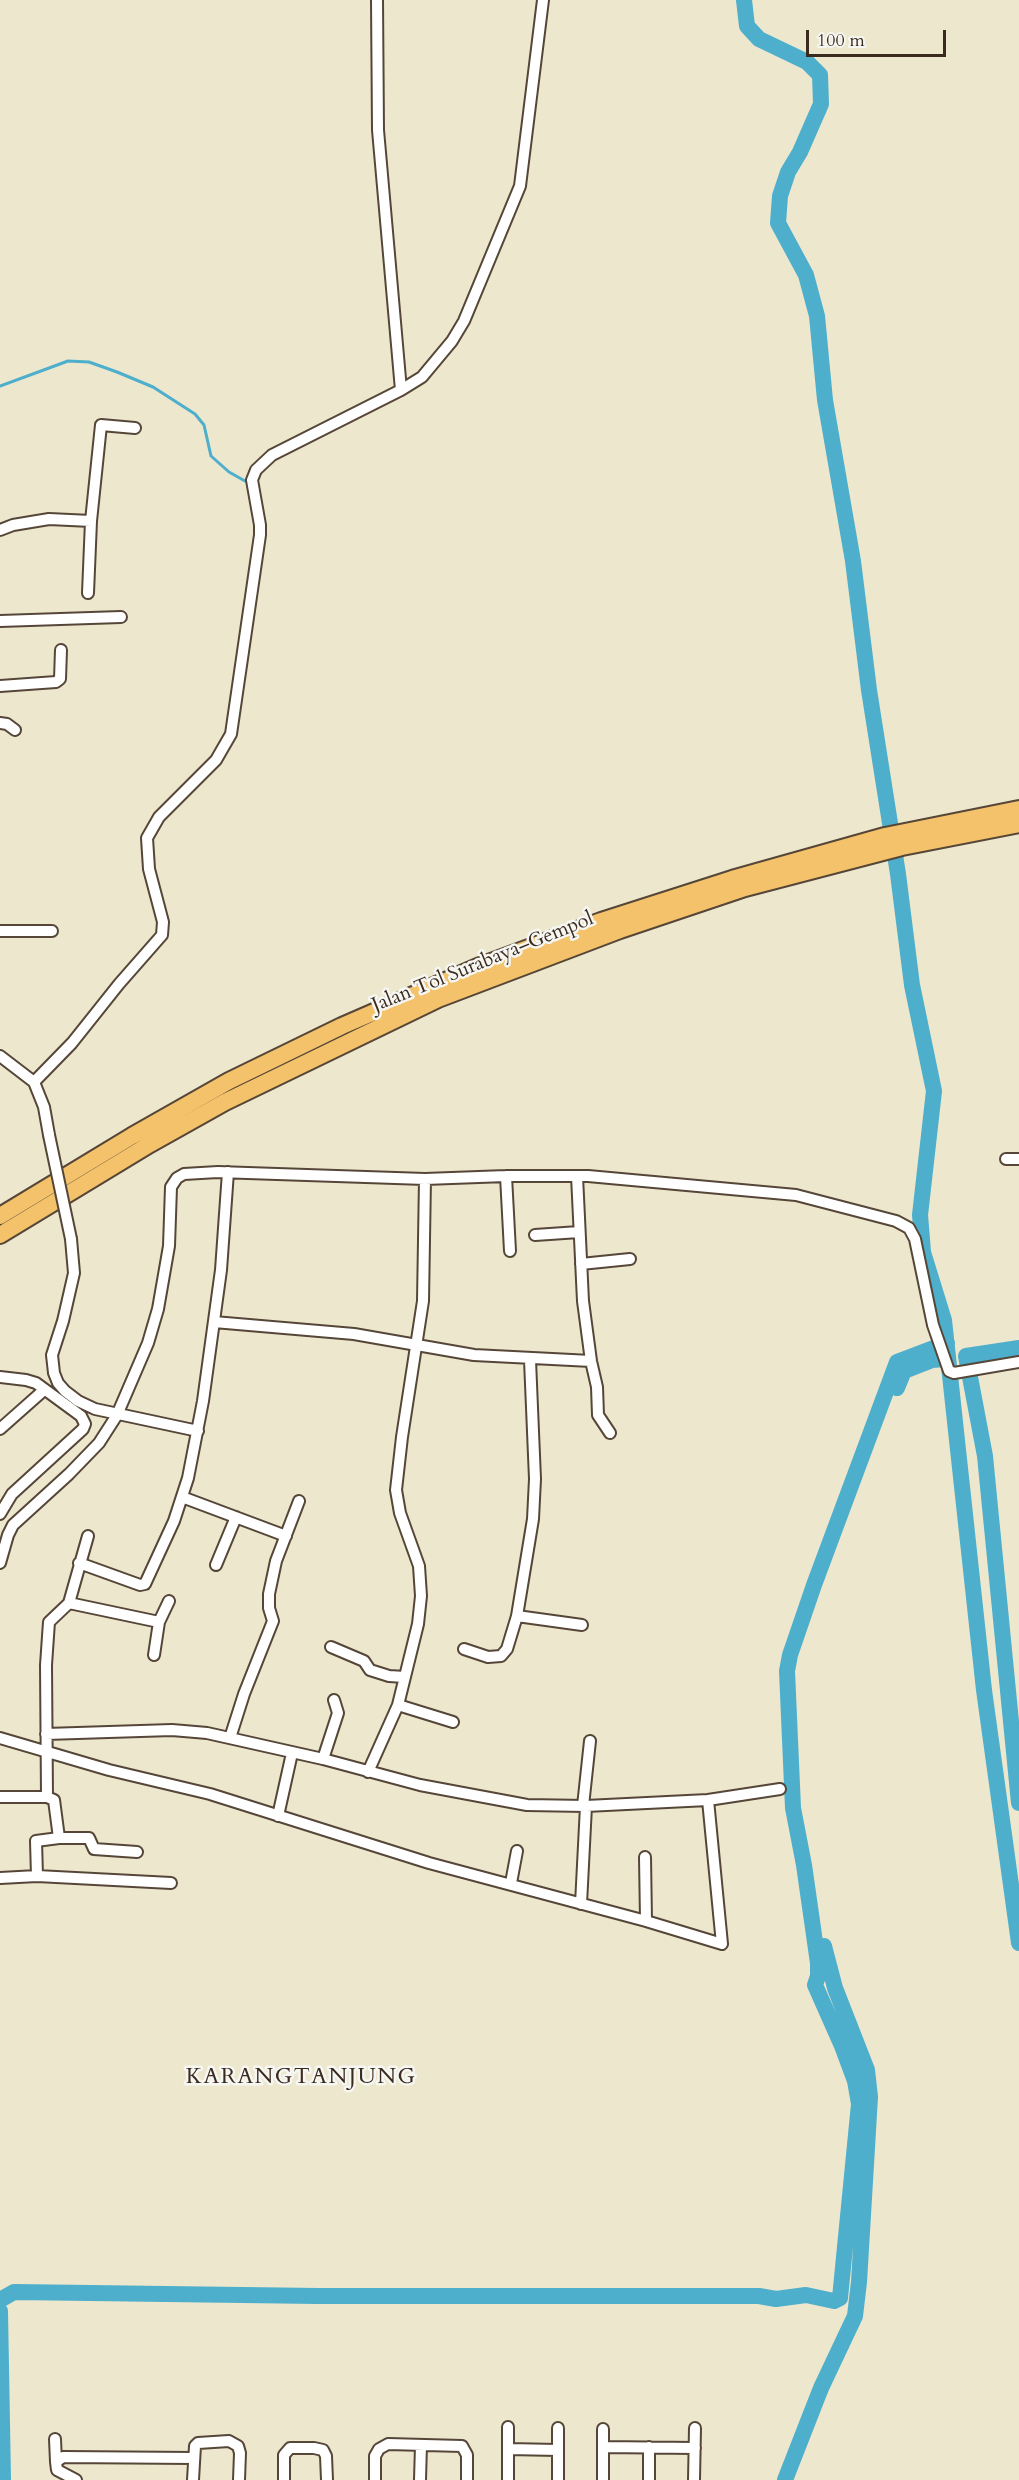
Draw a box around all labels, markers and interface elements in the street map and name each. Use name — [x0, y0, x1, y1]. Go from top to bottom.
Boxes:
scale bar — [809, 18, 948, 56]
text: 100 m — [817, 28, 865, 53]
street label: Jalan Tol Surabaya–Gempol — [369, 908, 597, 1018]
district label: KARANGTANJUNG — [186, 2065, 416, 2091]

